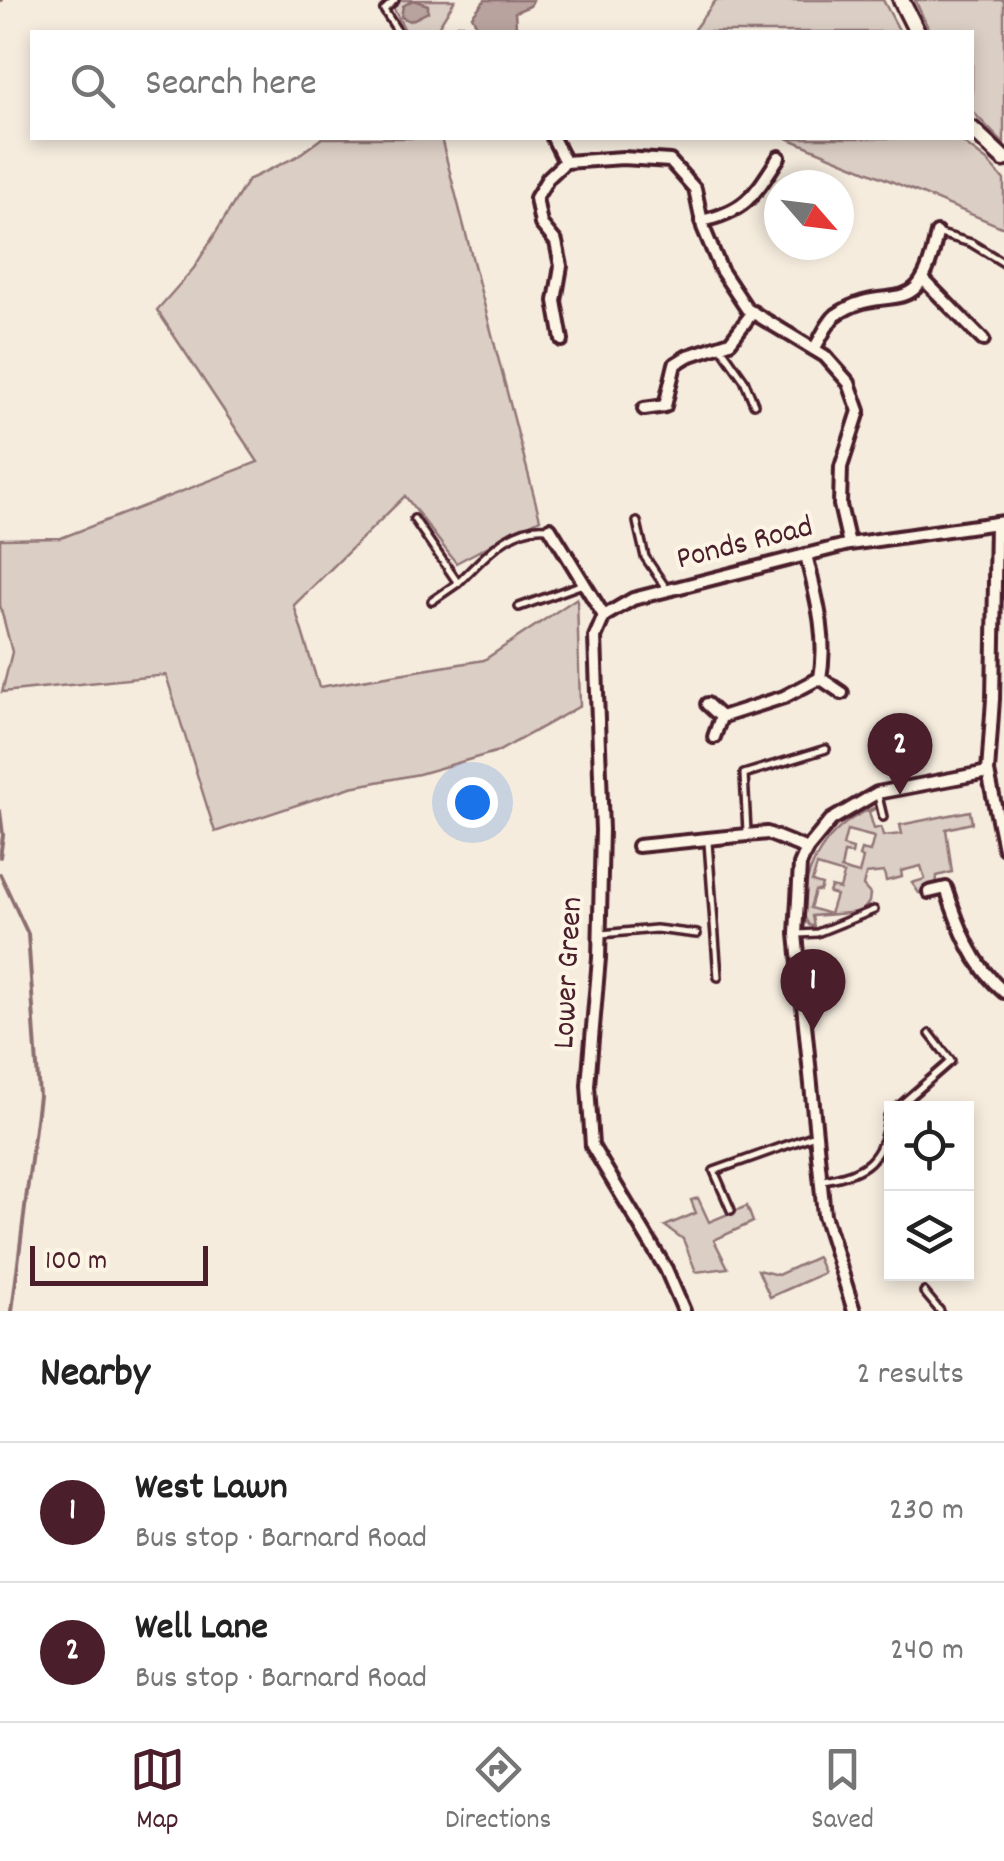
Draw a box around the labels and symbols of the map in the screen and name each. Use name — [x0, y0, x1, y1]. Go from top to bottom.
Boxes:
north arrow — [764, 170, 854, 260]
street label: Ponds Road — [672, 506, 818, 584]
pin: 2 — [868, 712, 932, 795]
your location — [447, 777, 498, 828]
street label: Lower Green — [543, 896, 597, 1050]
pin: 1 — [780, 948, 846, 1031]
scale bar — [30, 1241, 208, 1286]

